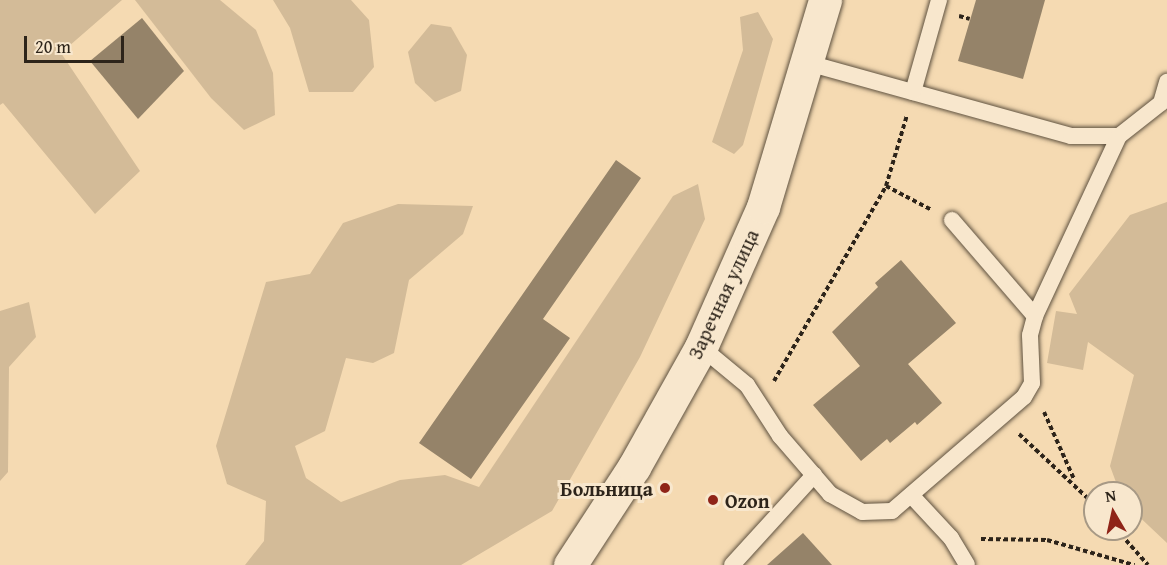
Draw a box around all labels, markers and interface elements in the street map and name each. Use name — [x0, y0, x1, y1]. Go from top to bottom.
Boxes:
scale bar — [27, 24, 128, 62]
text: 20 m — [35, 33, 71, 60]
street label: Заречная улица — [682, 225, 764, 363]
place label: Больница — [560, 476, 653, 500]
marker: Больница — [658, 481, 672, 495]
north arrow — [1083, 481, 1143, 541]
text: N — [1103, 483, 1118, 508]
place label: Ozon — [725, 488, 770, 512]
marker: Ozon — [706, 493, 720, 507]

